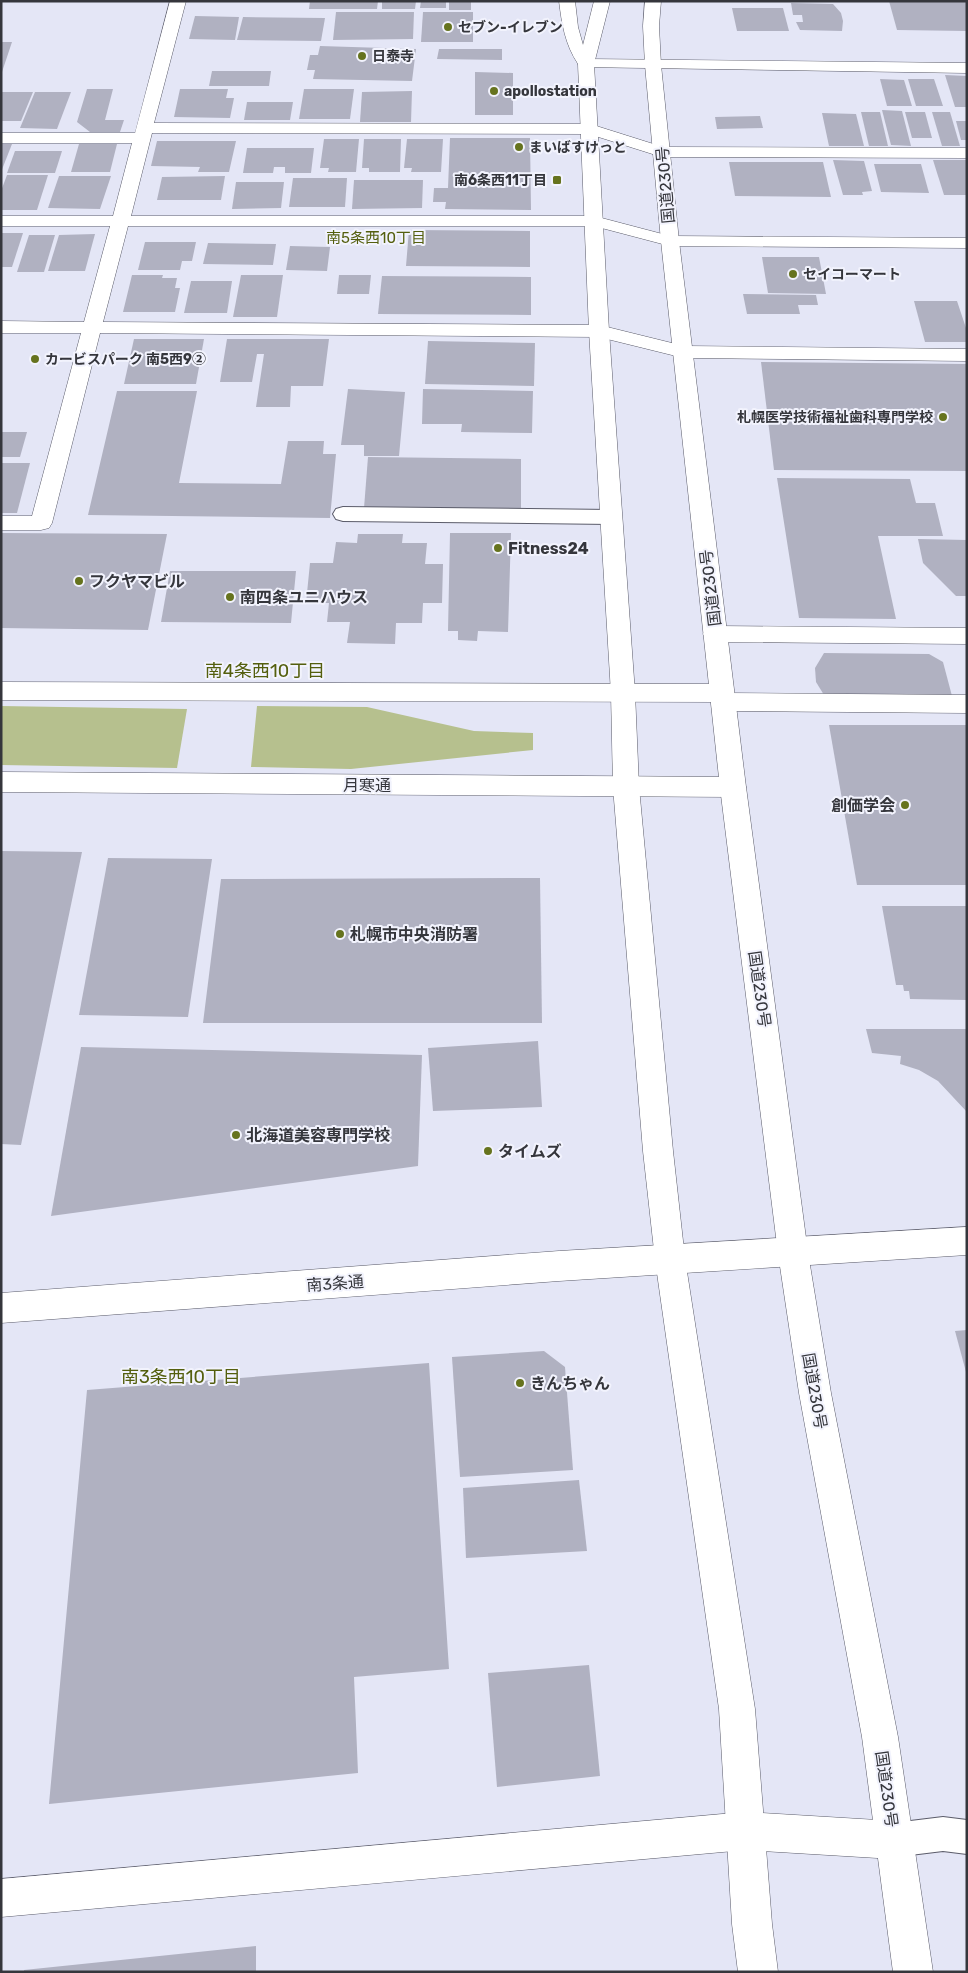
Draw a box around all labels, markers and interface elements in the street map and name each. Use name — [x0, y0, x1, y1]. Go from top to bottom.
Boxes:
place label: セブン-イレブン — [458, 19, 563, 36]
marker: セブン-イレブン — [442, 21, 454, 33]
place label: 日泰寺 — [372, 48, 414, 65]
marker: 日泰寺 — [356, 50, 368, 62]
place label: apollostation — [504, 83, 597, 100]
marker: apollostation — [488, 85, 500, 97]
place label: まいばすけっと — [529, 139, 627, 156]
marker: まいばすけっと — [513, 141, 525, 153]
street label: 国道230号 — [653, 146, 678, 224]
place label: 南6条西11丁目 — [454, 172, 547, 189]
marker: 南6条西11丁目 — [551, 174, 563, 186]
district label: 南5条西10丁目 — [326, 229, 426, 247]
place label: セイコーマート — [803, 266, 901, 283]
marker: セイコーマート — [787, 268, 799, 280]
place label: カービスパーク 南5西9② — [45, 351, 206, 368]
marker: カービスパーク 南5西9② — [29, 353, 41, 365]
place label: 札幌医学技術福祉歯科専門学校 — [737, 409, 933, 426]
marker: 札幌医学技術福祉歯科専門学校 — [937, 411, 949, 423]
place label: Fitness24 — [508, 539, 589, 558]
marker: Fitness24 — [492, 542, 504, 554]
street label: 国道230号 — [696, 548, 725, 627]
place label: フクヤマビル — [89, 572, 185, 591]
marker: フクヤマビル — [73, 575, 85, 587]
place label: 南四条ユニハウス — [240, 588, 368, 607]
marker: 南四条ユニハウス — [224, 591, 236, 603]
district label: 南4条西10丁目 — [205, 660, 325, 682]
street label: 月寒通 — [343, 776, 391, 795]
place label: 創価学会 — [831, 796, 895, 815]
marker: 創価学会 — [899, 799, 911, 811]
place label: 札幌市中央消防署 — [350, 925, 478, 944]
marker: 札幌市中央消防署 — [334, 928, 346, 940]
street label: 国道230号 — [745, 950, 774, 1029]
place label: 北海道美容専門学校 — [246, 1126, 390, 1145]
marker: 北海道美容専門学校 — [230, 1129, 242, 1141]
place label: タイムズ — [498, 1142, 562, 1161]
marker: タイムズ — [482, 1145, 494, 1157]
street label: 南3条通 — [306, 1272, 364, 1295]
street label: 国道230号 — [798, 1351, 831, 1431]
district label: 南3条西10丁目 — [121, 1366, 241, 1388]
place label: きんちゃん — [530, 1374, 610, 1393]
marker: きんちゃん — [514, 1377, 526, 1389]
street label: 国道230号 — [872, 1750, 901, 1829]

